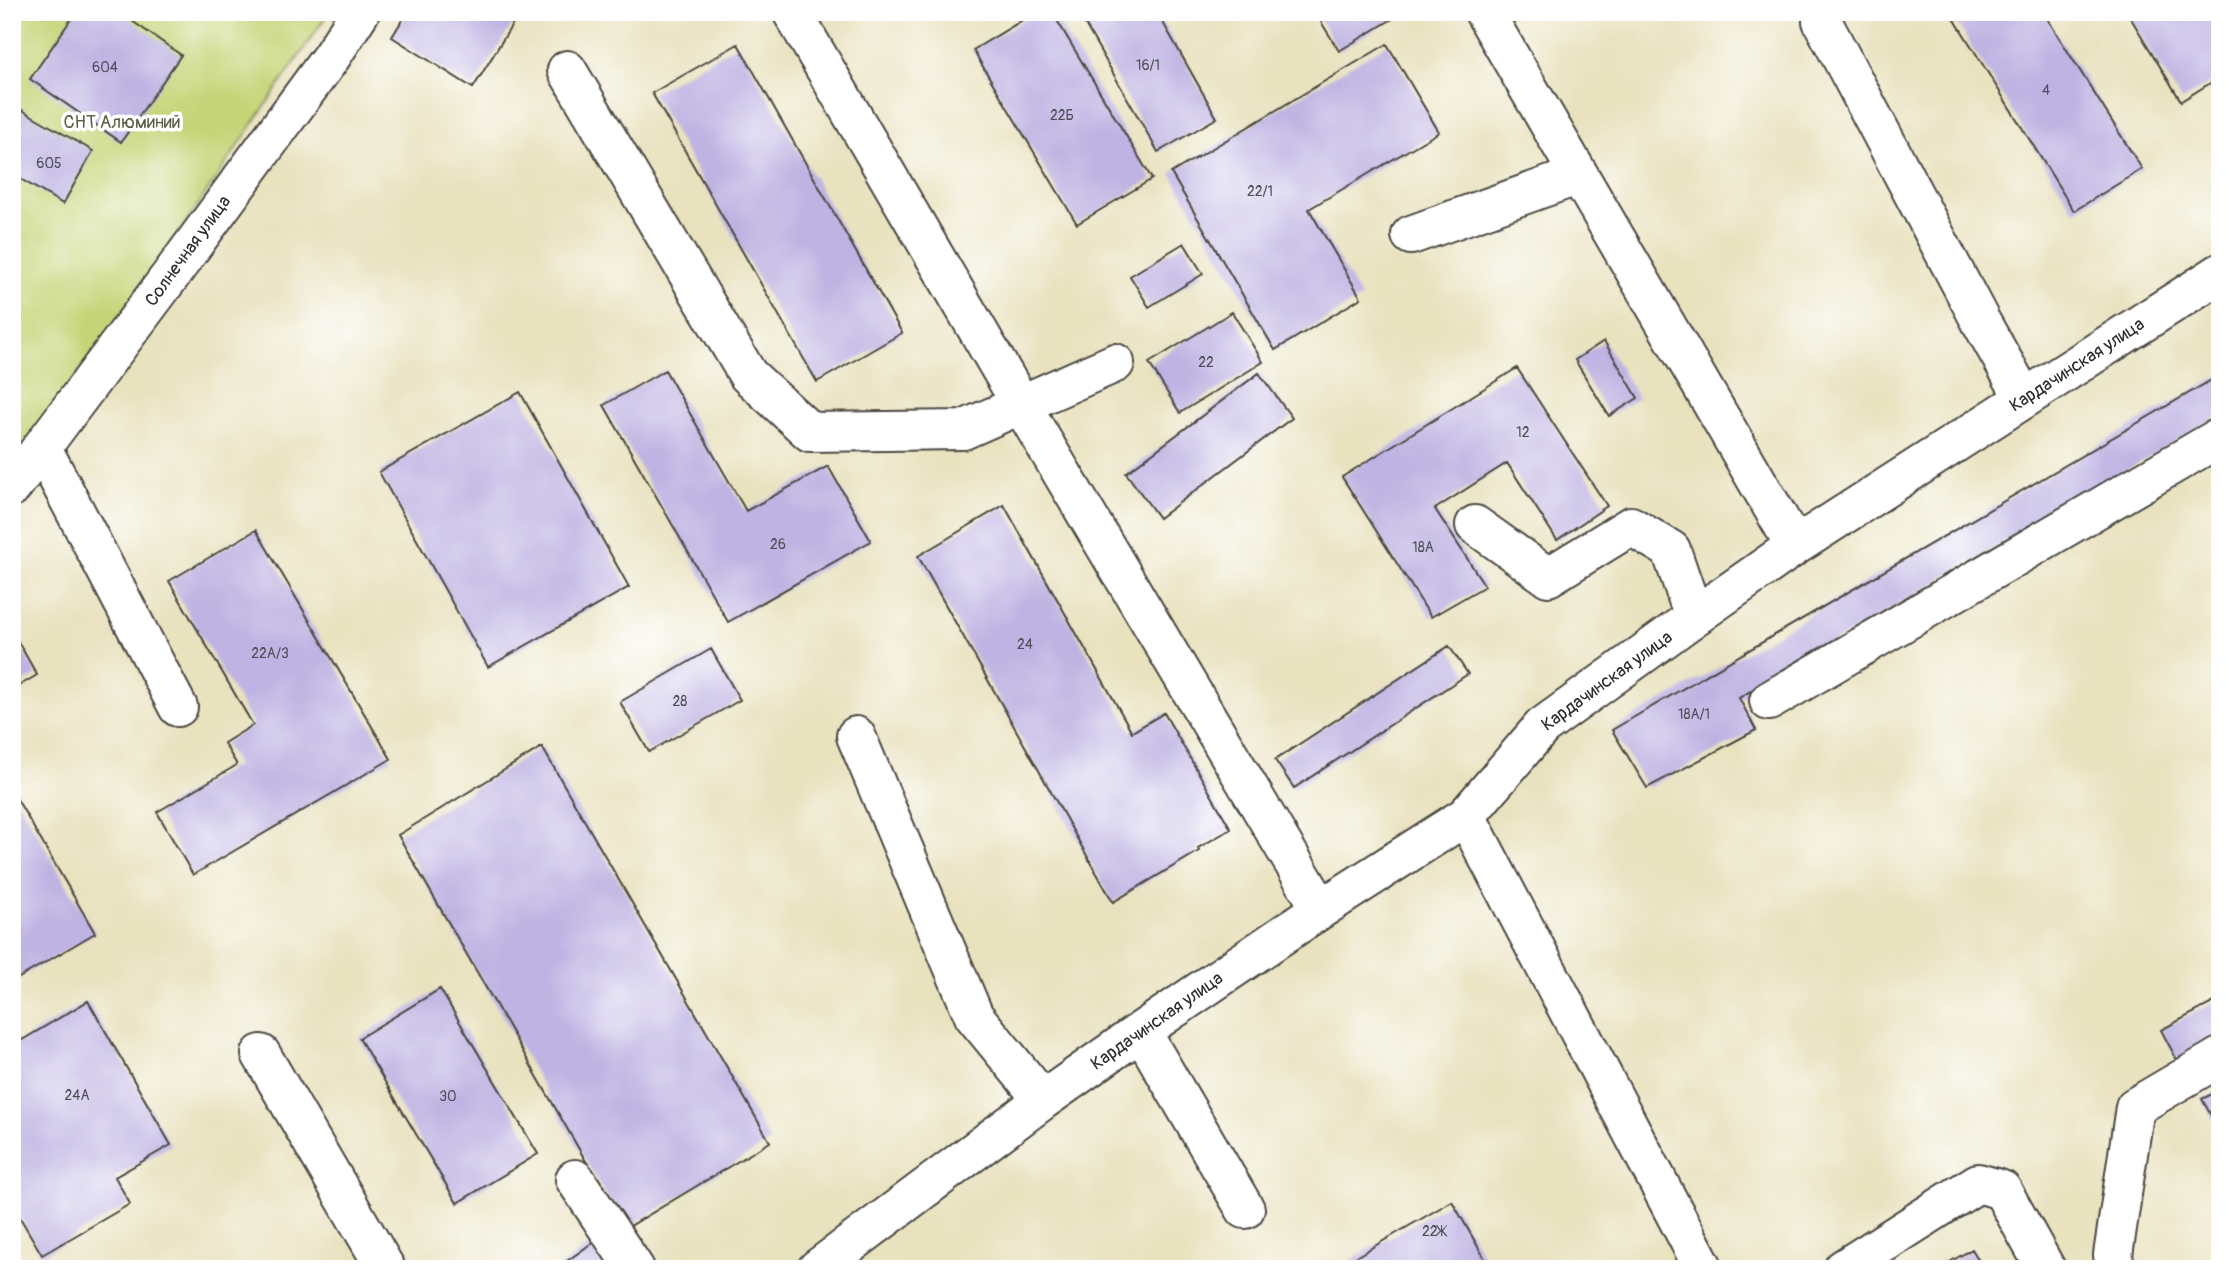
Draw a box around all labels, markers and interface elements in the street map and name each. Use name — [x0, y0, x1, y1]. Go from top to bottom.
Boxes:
house number: 16/1 — [1136, 57, 1160, 74]
house number: 604 — [92, 59, 118, 76]
house number: 4 — [2042, 82, 2050, 99]
house number: 22Б — [1050, 107, 1074, 124]
park label: СНТ Алюминий — [63, 111, 181, 134]
house number: 605 — [36, 155, 62, 172]
house number: 22/1 — [1247, 183, 1273, 200]
street label: Солнечная улица — [140, 191, 236, 311]
street label: Кардачинская улица — [2005, 313, 2149, 417]
house number: 22 — [1198, 354, 1214, 371]
house number: 12 — [1516, 424, 1530, 441]
house number: 26 — [770, 536, 786, 553]
house number: 18А — [1412, 539, 1434, 556]
street label: Кардачинская улица — [1537, 626, 1677, 736]
house number: 24 — [1017, 636, 1033, 653]
house number: 22А/3 — [251, 645, 289, 662]
house number: 28 — [673, 693, 687, 710]
house number: 18А/1 — [1678, 706, 1710, 723]
street label: Кардачинская улица — [1086, 967, 1228, 1075]
house number: 24А — [64, 1087, 90, 1104]
house number: 30 — [439, 1088, 457, 1105]
house number: 22Ж — [1422, 1223, 1448, 1240]

